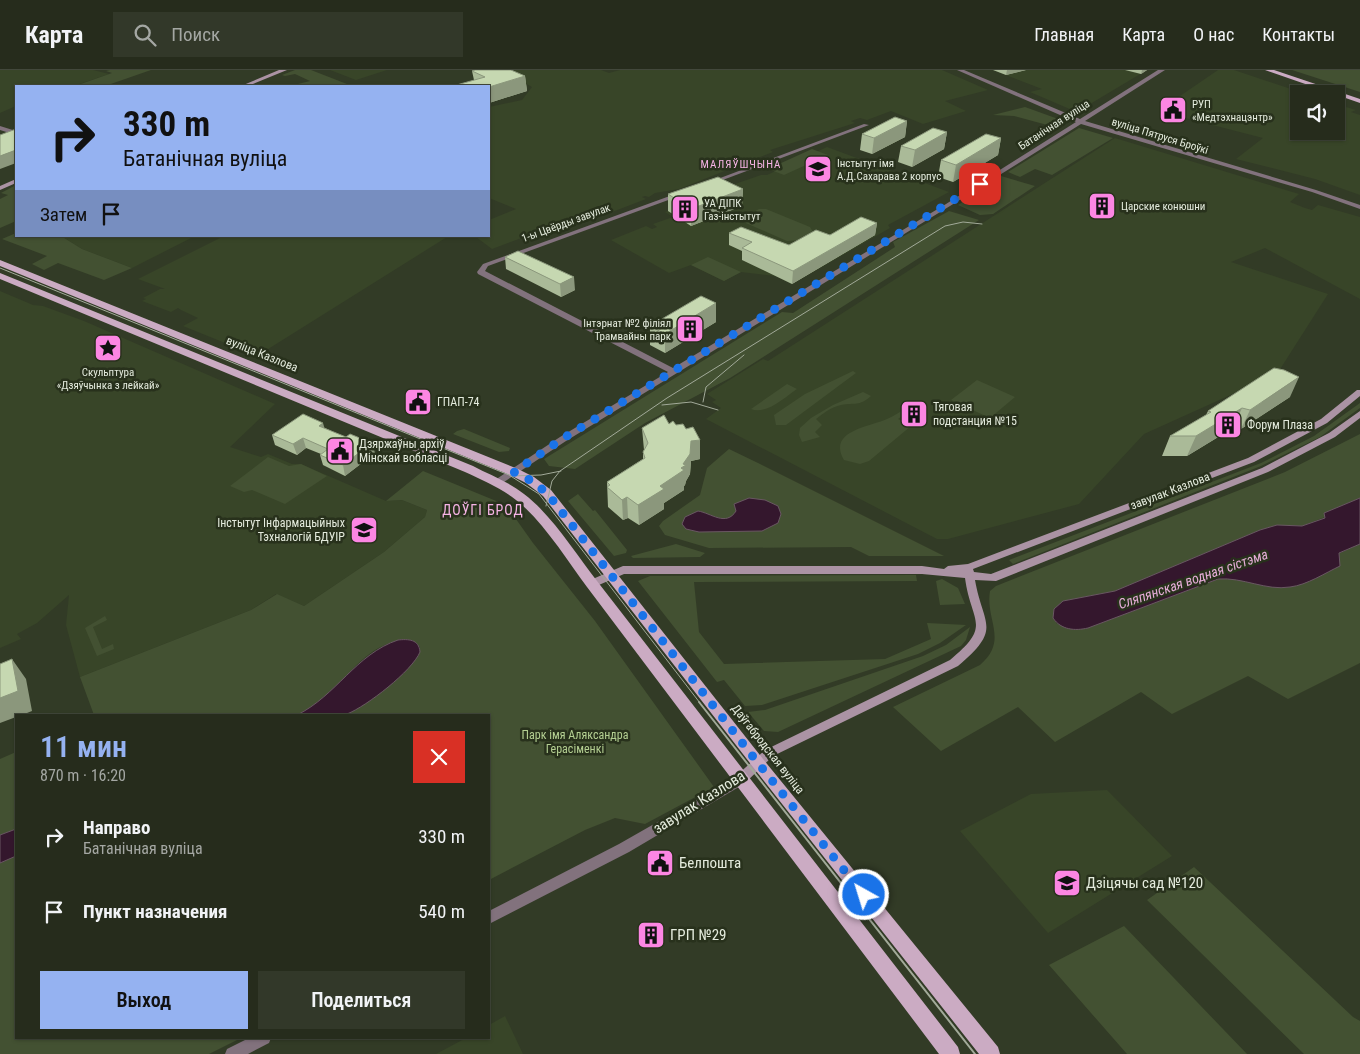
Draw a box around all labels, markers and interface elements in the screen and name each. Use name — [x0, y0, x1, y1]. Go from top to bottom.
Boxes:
search box — [113, 12, 463, 57]
text: Карта — [25, 21, 83, 49]
icon: search — [131, 21, 159, 49]
text: Поиск — [171, 23, 220, 46]
text: Главная — [1034, 24, 1094, 45]
text: Карта — [1122, 24, 1165, 45]
text: О нас — [1193, 24, 1234, 45]
text: Контакты — [1262, 24, 1335, 45]
map controls — [1290, 85, 1345, 140]
button: sound — [1290, 85, 1345, 140]
public building icon: РУП «Медтэхнацэнтр» — [1158, 95, 1188, 125]
street label: Батанічная вуліца — [1016, 97, 1092, 153]
place label: РУП «Медтэхнацэнтр» — [1192, 98, 1273, 124]
text: 330 m — [123, 104, 210, 145]
icon: right — [40, 105, 105, 170]
street label: вуліца Пятруся Броўкі — [1110, 115, 1210, 157]
text: Батанічная вуліца — [123, 146, 287, 171]
school or university icon: Інстытут імя А.Д.Сахарава 2 корпус — [803, 154, 833, 184]
place label: Інстытут імя А.Д.Сахарава 2 корпус — [837, 157, 941, 183]
district label: МАЛЯЎШЧЫНА — [701, 158, 781, 171]
pin — [959, 163, 1001, 205]
icon: arrive — [966, 170, 994, 198]
building icon: Царские конюшни — [1087, 191, 1117, 221]
building icon: УА ДІПК Газ-інстытут — [670, 194, 700, 224]
place label: УА ДІПК Газ-інстытут — [704, 197, 761, 223]
icon: arrive — [97, 200, 125, 228]
place label: Царские конюшни — [1121, 200, 1205, 213]
street label: 1-ы Цвёрды завулак — [520, 201, 613, 245]
text: Затем — [40, 203, 87, 226]
building icon: Інтэрнат №2 філіял Трамвайны парк — [675, 314, 705, 344]
place label: Інтэрнат №2 філіял Трамвайны парк — [583, 317, 672, 343]
place icon: Скульптура «Дзяўчынка з лейкай» — [93, 333, 123, 363]
street label: вуліца Казлова — [224, 333, 300, 375]
place label: Скульптура «Дзяўчынка з лейкай» — [57, 366, 160, 392]
public building icon: ГПАП-74 — [403, 387, 433, 417]
place label: ГПАП-74 — [437, 395, 480, 409]
building icon: Тяговая подстанция №15 — [899, 399, 929, 429]
place label: Тяговая подстанция №15 — [933, 400, 1017, 428]
building icon: Форум Плаза — [1213, 410, 1243, 440]
place label: Форум Плаза — [1247, 418, 1313, 432]
public building icon: Дзяржаўны архіў Мінскай вобласці — [325, 436, 355, 466]
place label: Дзяржаўны архіў Мінскай вобласці — [359, 437, 447, 465]
street label: завулак Казлова — [1128, 469, 1212, 513]
district label: ДОЎГІ БРОД — [442, 501, 524, 518]
school or university icon: Інстытут Інфармацыйных Тэхналогій БДУІР — [349, 515, 379, 545]
place label: Інстытут Інфармацыйных Тэхналогій БДУІР — [217, 516, 345, 544]
water label: Сляпянская водная сістэма — [1116, 546, 1270, 612]
street label: Даўгабродская вуліца — [729, 701, 807, 797]
park label: Парк імя Аляксандра Герасіменкі — [522, 728, 629, 756]
text: 11 мин — [40, 729, 127, 764]
button: close — [413, 731, 465, 783]
text: 870 m · 16:20 — [40, 766, 126, 785]
street label: завулак Казлова — [650, 767, 748, 837]
text: Направо — [83, 816, 150, 839]
icon: right — [40, 823, 68, 851]
text: 330 m — [418, 825, 465, 848]
text: Батанічная вуліца — [83, 839, 203, 858]
public building icon: Белпошта — [645, 848, 675, 878]
place label: Белпошта — [679, 854, 741, 872]
position arrow — [837, 868, 889, 920]
school or university icon: Дзіцячы сад №120 — [1052, 868, 1082, 898]
place label: Дзіцячы сад №120 — [1086, 874, 1203, 892]
icon: arrive — [40, 898, 68, 926]
text: Пункт назначения — [83, 900, 227, 923]
text: 540 m — [418, 900, 465, 923]
building icon: ГРП №29 — [636, 920, 666, 950]
place label: ГРП №29 — [670, 926, 727, 944]
button: Выход — [40, 971, 248, 1029]
button: Поделиться — [258, 971, 465, 1029]

